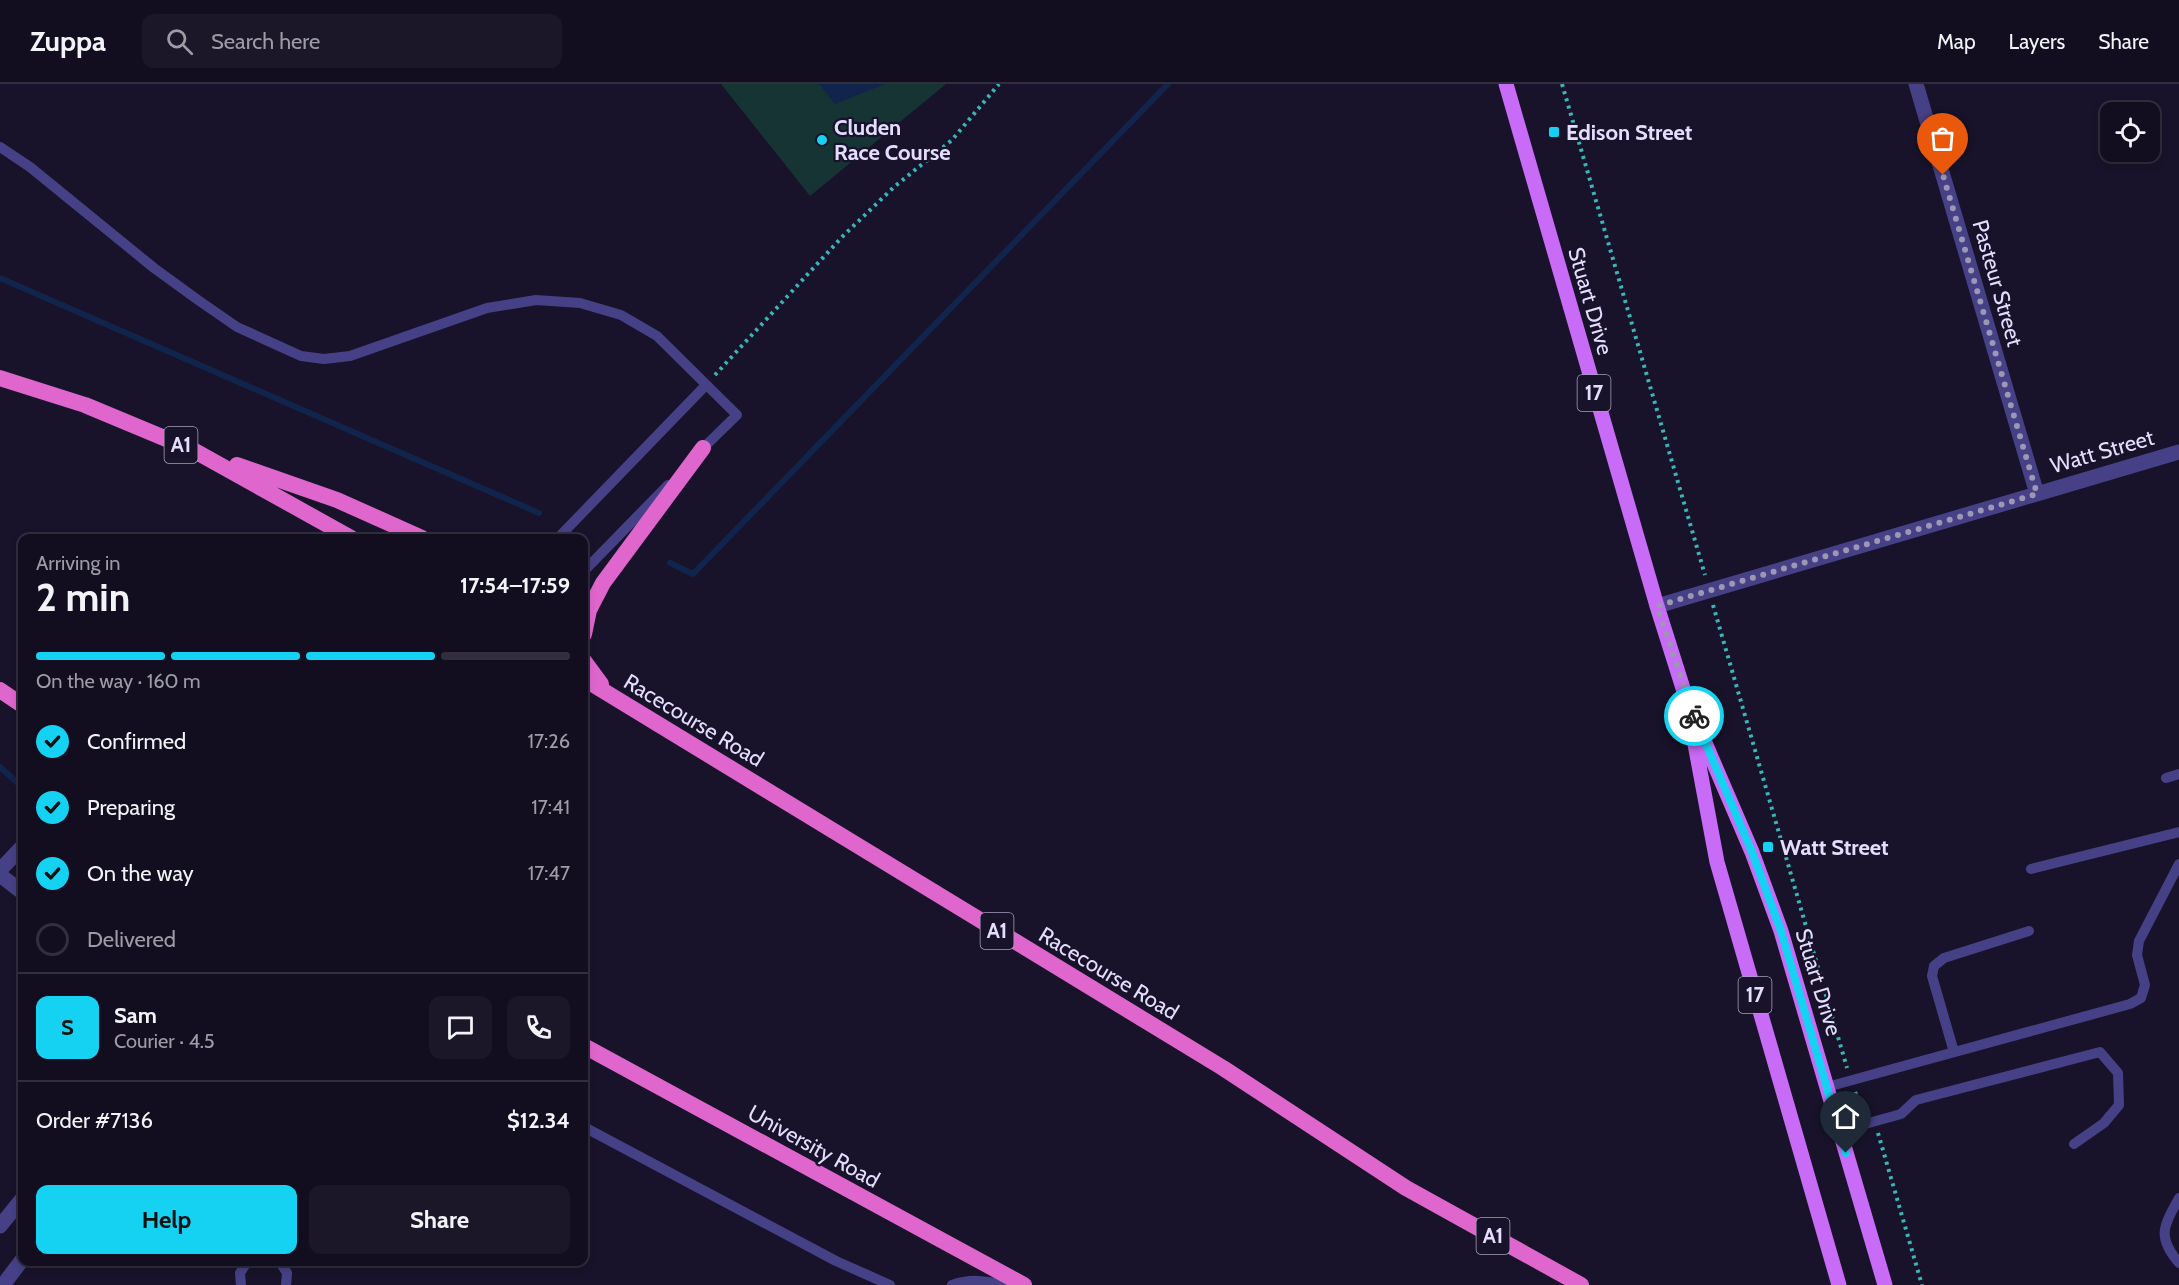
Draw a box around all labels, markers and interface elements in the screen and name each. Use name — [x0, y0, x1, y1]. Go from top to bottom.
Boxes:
search box — [142, 14, 562, 68]
text: Zuppa — [30, 24, 106, 58]
icon: search — [163, 25, 196, 58]
text: Search here — [211, 28, 320, 55]
text: Map — [1937, 29, 1976, 54]
text: Layers — [2009, 29, 2065, 54]
text: Share — [2098, 29, 2149, 54]
map controls — [2100, 102, 2160, 162]
button: locate — [2100, 102, 2160, 162]
pin — [1917, 113, 1968, 175]
place label: Cluden Race Course — [834, 114, 951, 166]
place label: Edison Street — [1566, 119, 1693, 146]
icon: bag — [1926, 122, 1959, 155]
marker: Edison Street — [1547, 125, 1561, 139]
marker: Cluden Race Course — [815, 133, 829, 147]
street label: Pasteur Street — [1967, 217, 2029, 350]
street label: Stuart Drive — [1562, 244, 1619, 358]
road number: 17 — [1578, 375, 1610, 411]
street label: Watt Street — [2047, 424, 2158, 479]
road number: A1 — [164, 427, 198, 463]
text: Arriving in — [36, 551, 120, 575]
text: 17:54–17:59 — [460, 572, 570, 599]
text: 2 min — [36, 573, 130, 621]
street label: Racecourse Road — [619, 668, 769, 773]
text: On the way · 160 m — [36, 669, 201, 693]
courier — [1664, 686, 1724, 746]
icon: bike — [1678, 700, 1711, 733]
icon: check — [36, 725, 69, 758]
text: Confirmed — [87, 728, 186, 755]
text: 17:26 — [527, 729, 570, 753]
icon: check — [36, 791, 69, 824]
text: Preparing — [87, 794, 175, 821]
text: 17:41 — [531, 795, 570, 819]
place label: Watt Street — [1780, 834, 1889, 861]
marker: Watt Street — [1761, 840, 1775, 854]
icon: check — [36, 857, 69, 890]
text: On the way — [87, 860, 194, 887]
text: 17:47 — [528, 861, 570, 885]
road number: A1 — [980, 913, 1014, 949]
street label: Racecourse Road — [1034, 921, 1184, 1026]
street label: Stuart Drive — [1789, 925, 1848, 1039]
text: Delivered — [87, 926, 176, 953]
road number: 17 — [1738, 977, 1772, 1013]
button: chat — [429, 996, 492, 1059]
button: phone — [507, 996, 570, 1059]
text: Sam — [114, 1002, 157, 1029]
text: S — [61, 1014, 74, 1041]
text: Courier · 4.5 — [114, 1029, 215, 1053]
pin — [1820, 1091, 1871, 1153]
street label: University Road — [743, 1099, 884, 1194]
icon: home — [1829, 1100, 1862, 1133]
text: Order #7136 — [36, 1107, 153, 1134]
text: $12.34 — [507, 1107, 570, 1134]
button: Help — [36, 1185, 297, 1254]
button: Share — [309, 1185, 570, 1254]
road number: A1 — [1476, 1218, 1510, 1254]

